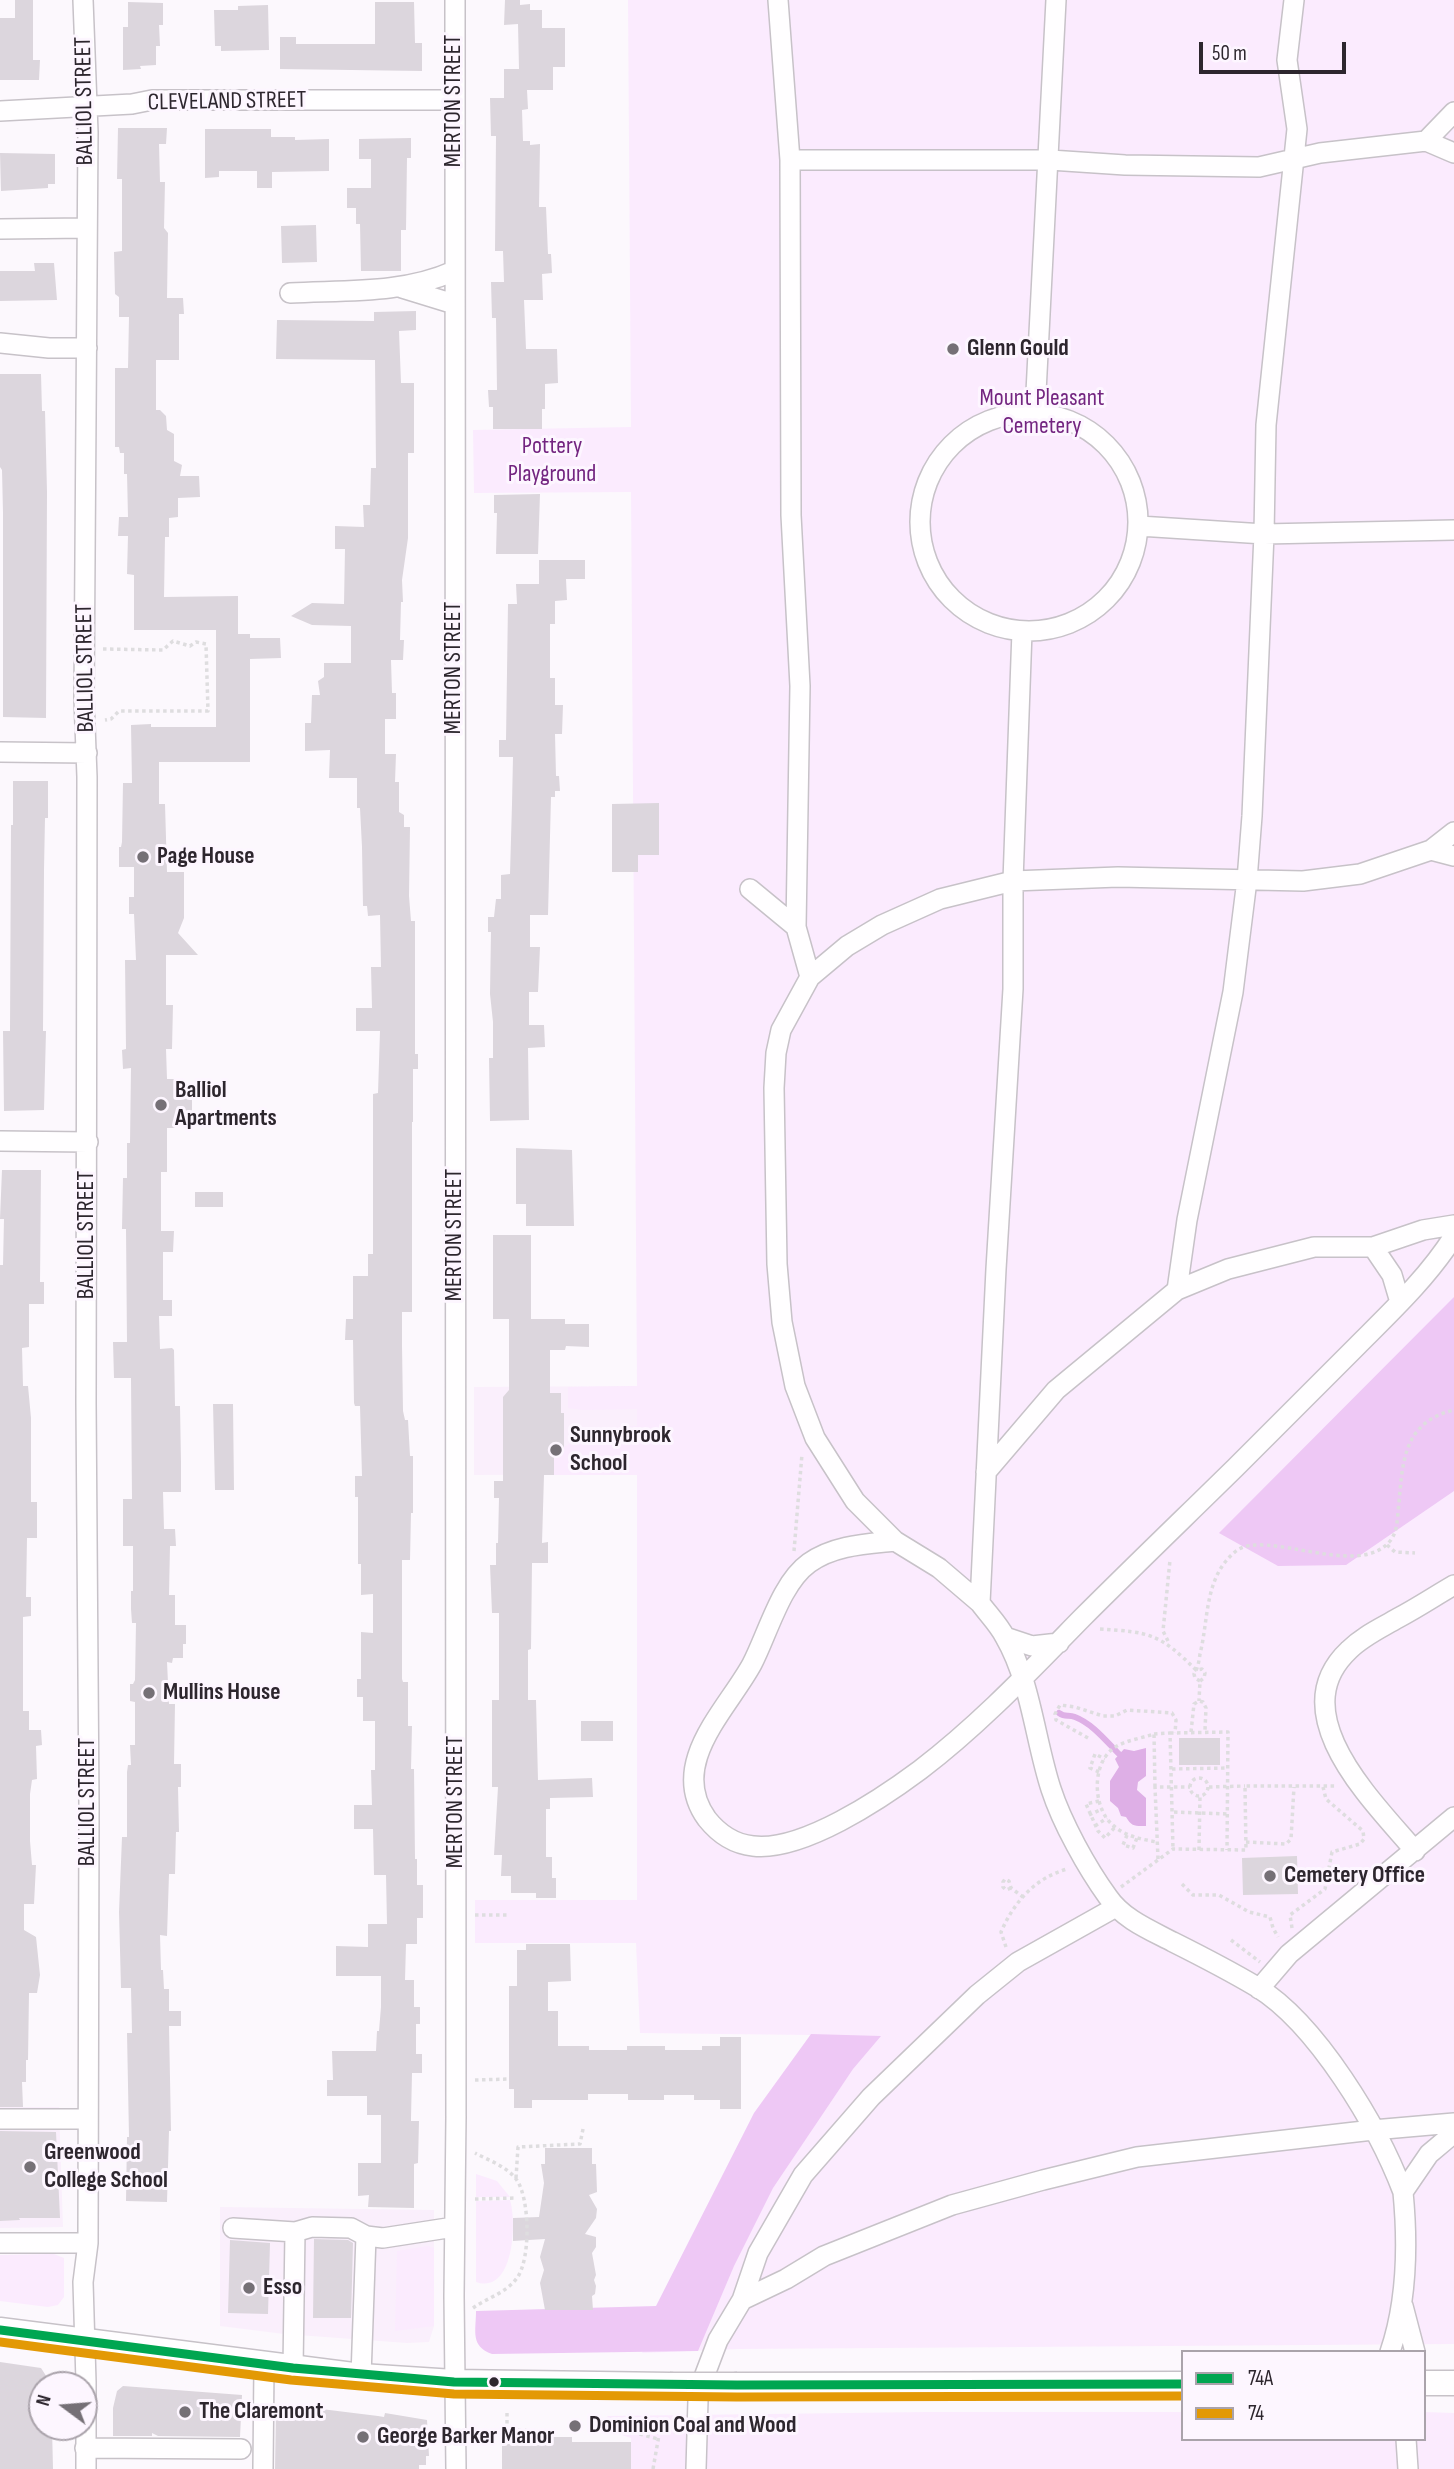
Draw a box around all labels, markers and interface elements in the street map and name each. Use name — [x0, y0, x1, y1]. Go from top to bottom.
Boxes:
scale bar — [1202, 28, 1349, 72]
street label: MERTON STREET — [440, 35, 468, 167]
street label: BALLIOL STREET — [69, 37, 101, 165]
text: 50 m — [1212, 41, 1247, 66]
street label: CLEVELAND STREET — [147, 86, 307, 118]
place label: Glenn Gould — [967, 335, 1069, 363]
marker: Glenn Gould — [945, 341, 961, 357]
park label: Mount Pleasant Cemetery — [980, 385, 1104, 441]
park label: Pottery Playground — [508, 433, 596, 489]
street label: MERTON STREET — [440, 602, 468, 734]
street label: BALLIOL STREET — [70, 604, 102, 732]
place label: Page House — [157, 843, 255, 871]
marker: Page House — [135, 849, 151, 865]
place label: Balliol Apartments — [175, 1077, 277, 1133]
marker: Balliol Apartments — [153, 1097, 169, 1113]
street label: MERTON STREET — [441, 1169, 469, 1301]
street label: BALLIOL STREET — [73, 1171, 101, 1299]
place label: Sunnybrook School — [570, 1422, 671, 1478]
marker: Sunnybrook School — [548, 1442, 564, 1458]
place label: Mullins House — [163, 1679, 280, 1707]
marker: Mullins House — [141, 1685, 157, 1701]
street label: MERTON STREET — [442, 1736, 470, 1868]
street label: BALLIOL STREET — [74, 1738, 102, 1866]
place label: Cemetery Office — [1284, 1862, 1425, 1890]
marker: Cemetery Office — [1262, 1868, 1278, 1884]
place label: Greenwood College School — [44, 2139, 168, 2195]
marker: Greenwood College School — [22, 2159, 38, 2175]
place label: Esso — [263, 2274, 302, 2302]
marker: Esso — [241, 2280, 257, 2296]
legend — [1181, 2350, 1426, 2441]
text: 74A — [1248, 2366, 1273, 2391]
north arrow — [28, 2371, 98, 2441]
unlabelled marker — [487, 2375, 501, 2389]
text: N — [32, 2393, 57, 2409]
place label: The Claremont — [199, 2398, 323, 2426]
text: 74 — [1248, 2401, 1264, 2426]
marker: The Claremont — [177, 2404, 193, 2420]
place label: Dominion Coal and Wood — [589, 2412, 796, 2440]
marker: Dominion Coal and Wood — [567, 2418, 583, 2434]
place label: George Barker Manor — [377, 2423, 555, 2451]
marker: George Barker Manor — [355, 2429, 371, 2445]

